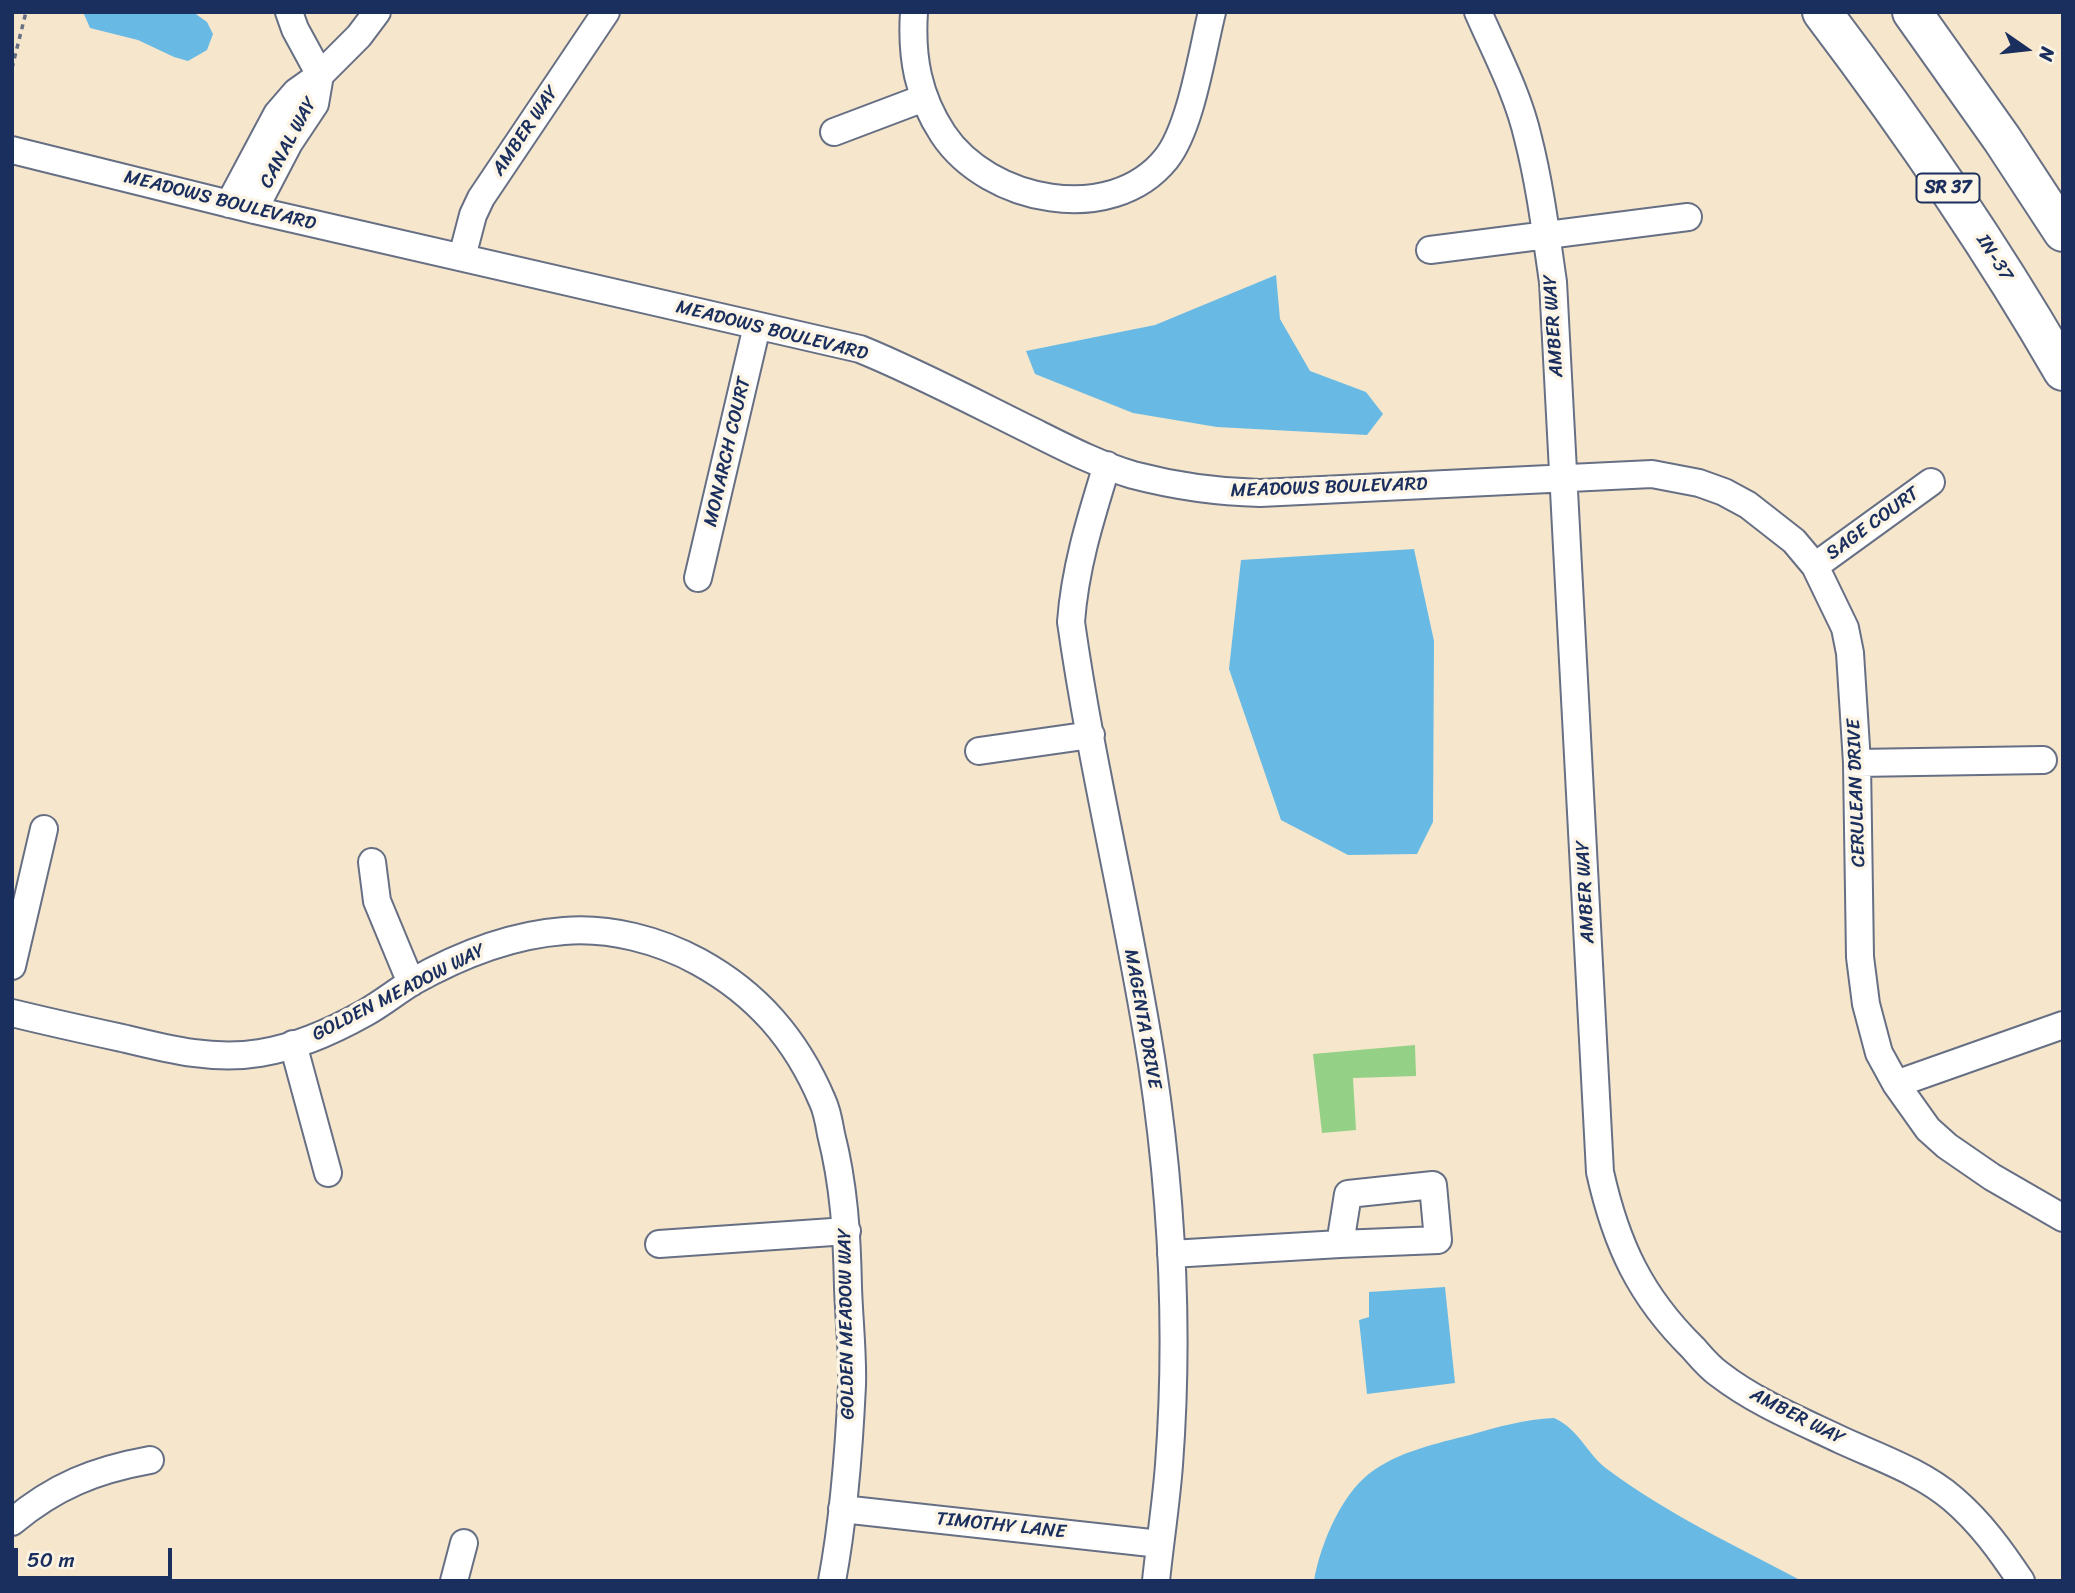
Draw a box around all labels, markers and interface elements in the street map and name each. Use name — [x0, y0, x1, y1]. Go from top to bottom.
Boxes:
north arrow — [1991, 14, 2061, 84]
text: N — [2029, 44, 2064, 65]
street label: AMBER WAY — [488, 82, 564, 180]
street label: CANAL WAY — [255, 94, 323, 192]
street label: MEADOWS BOULEVARD — [122, 166, 318, 236]
road number: SR 37 — [1916, 174, 1980, 202]
street label: IN-37 — [1971, 230, 2017, 286]
street label: AMBER WAY — [1539, 274, 1569, 378]
street label: MEADOWS BOULEVARD — [674, 296, 870, 366]
street label: MONARCH COURT — [700, 375, 756, 529]
street label: MEADOWS BOULEVARD — [1230, 473, 1428, 503]
street label: SAGE COURT — [1822, 483, 1924, 565]
street label: CERULEAN DRIVE — [1843, 718, 1871, 868]
street label: AMBER WAY — [1572, 840, 1600, 944]
street label: GOLDEN MEADOW WAY — [309, 939, 489, 1047]
street label: MAGENTA DRIVE — [1118, 947, 1166, 1091]
street label: GOLDEN MEADOW WAY — [834, 1228, 860, 1420]
street label: AMBER WAY — [1746, 1383, 1848, 1451]
street label: TIMOTHY LANE — [935, 1508, 1067, 1544]
scale bar — [18, 1534, 175, 1578]
text: 50 m — [27, 1541, 75, 1579]

